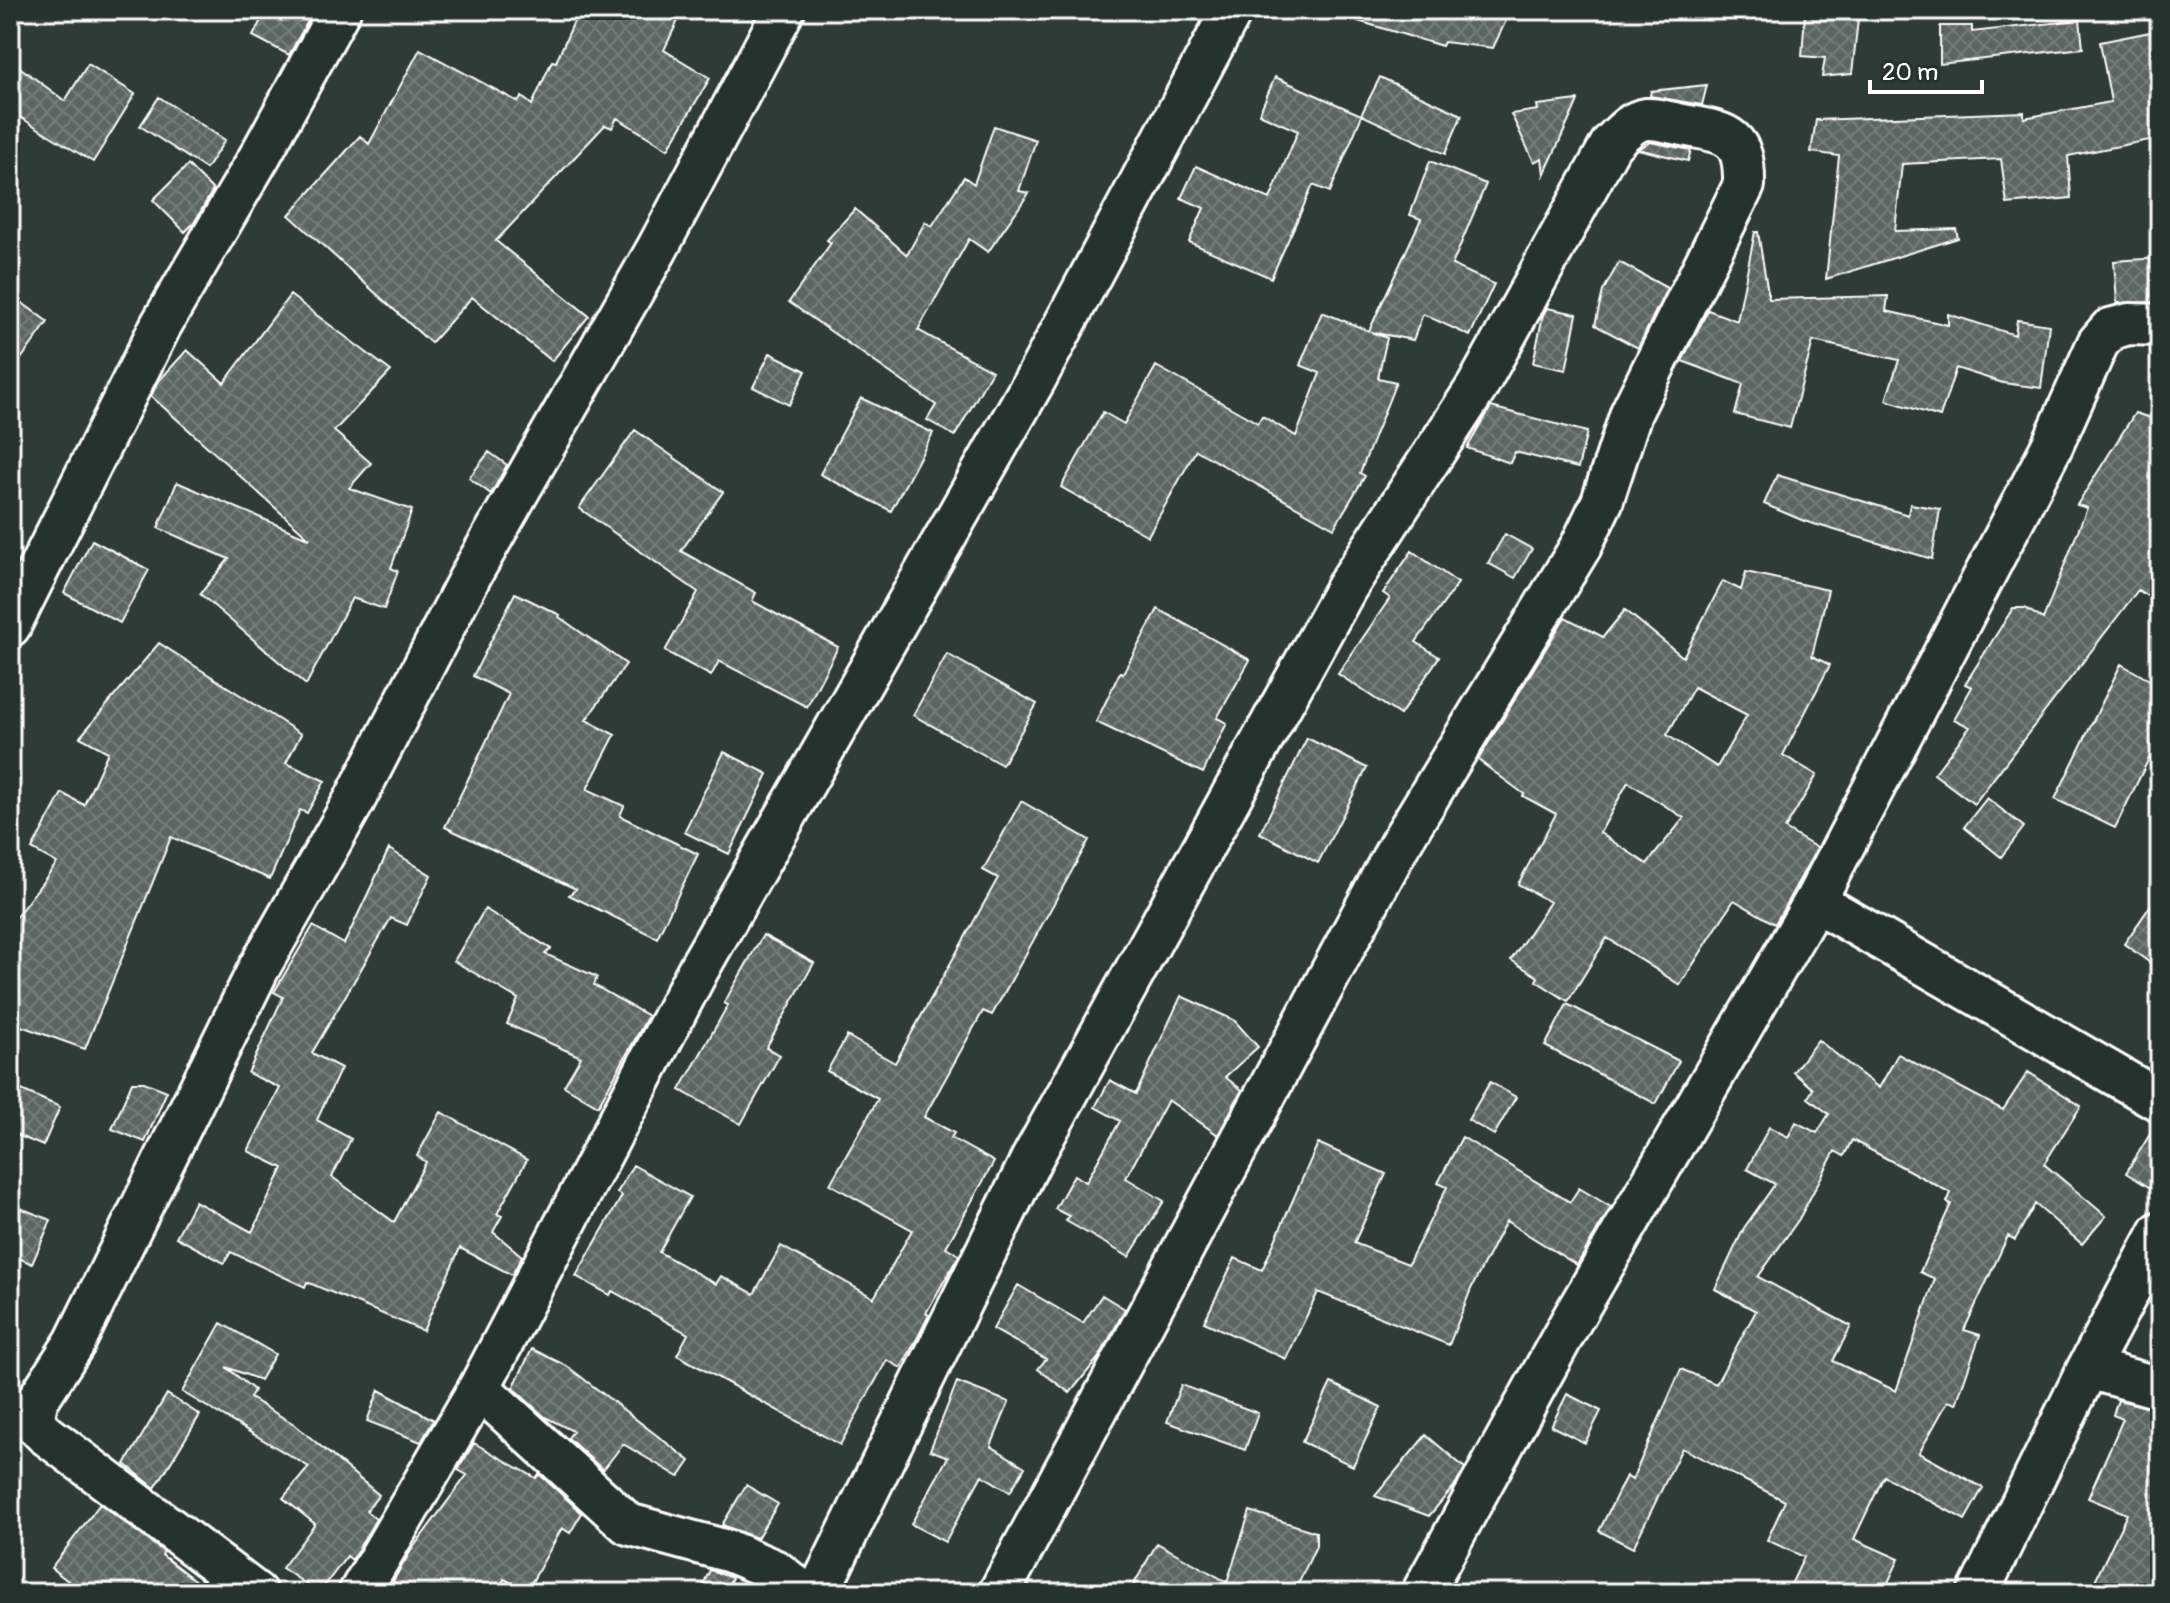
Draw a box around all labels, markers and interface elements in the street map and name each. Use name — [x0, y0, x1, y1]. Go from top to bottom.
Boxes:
scale bar — [1870, 44, 1982, 94]
text: 20 m — [1882, 58, 1938, 87]

